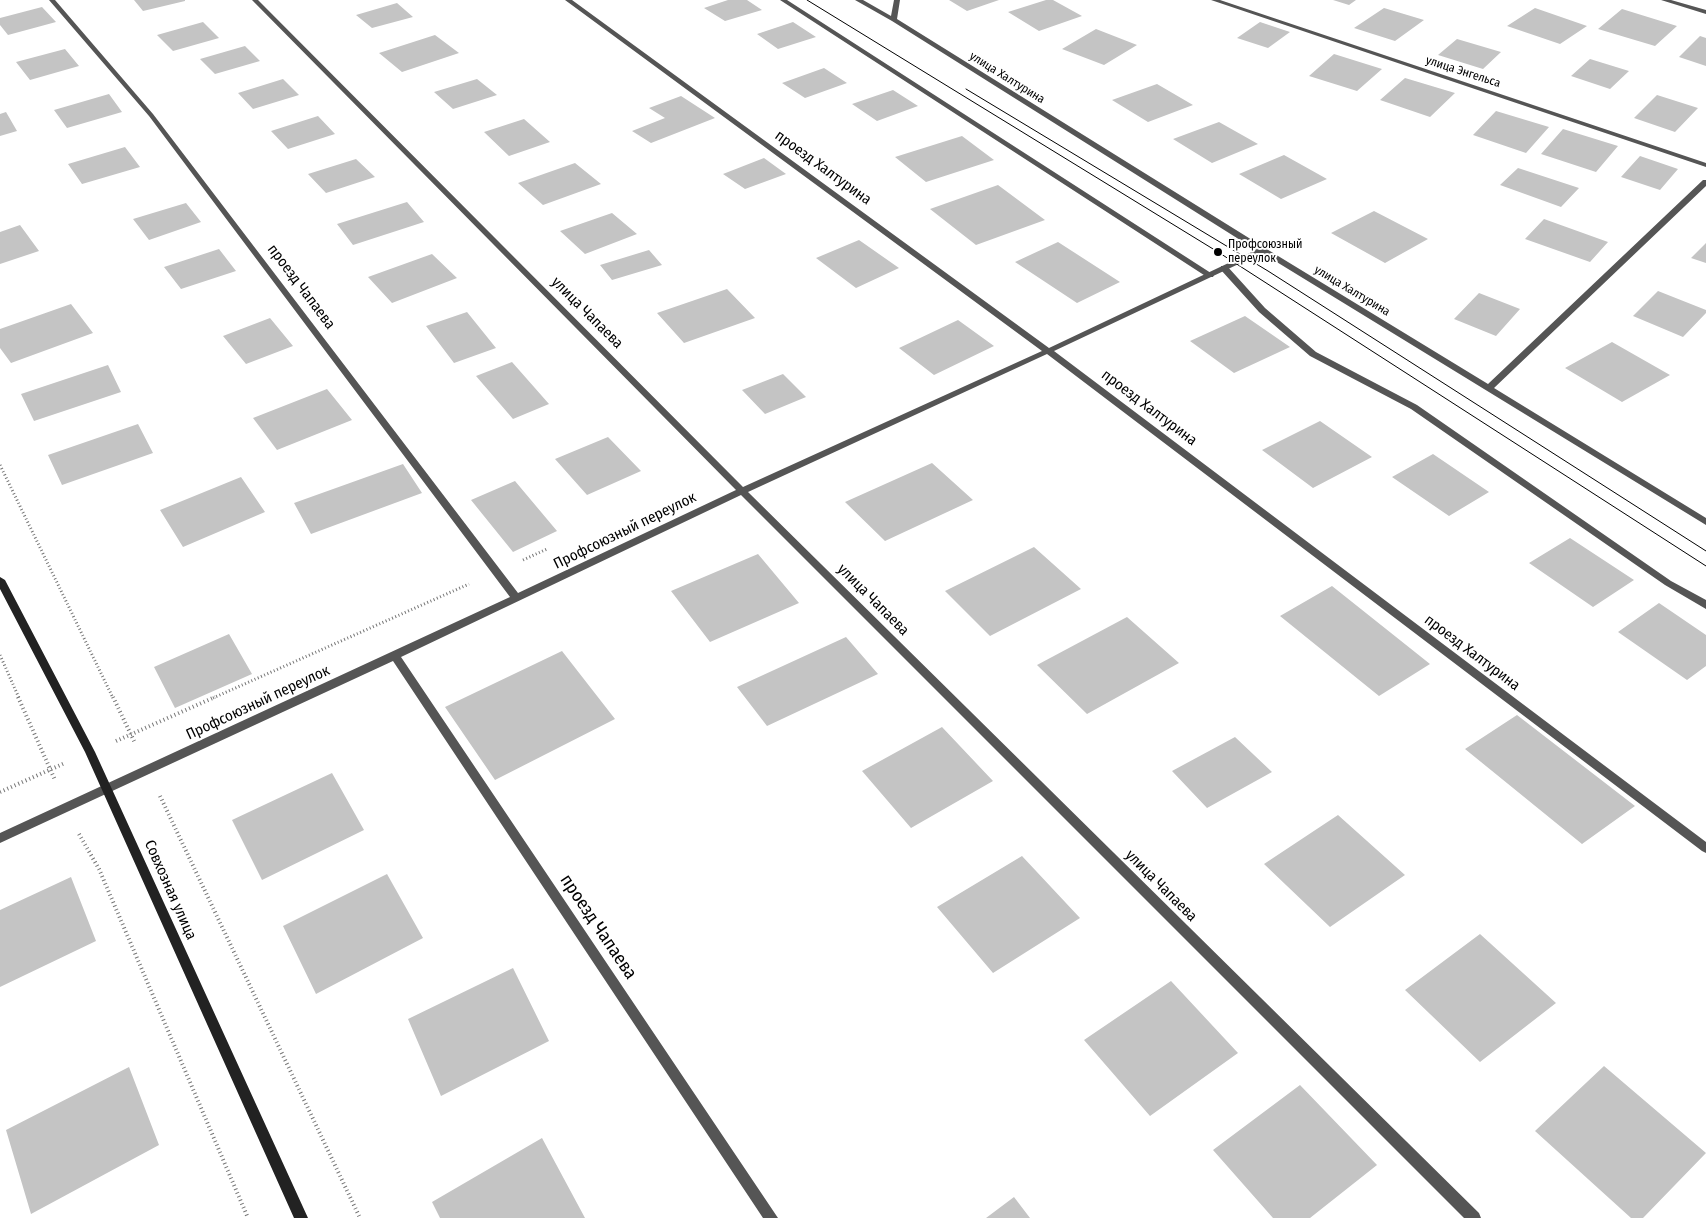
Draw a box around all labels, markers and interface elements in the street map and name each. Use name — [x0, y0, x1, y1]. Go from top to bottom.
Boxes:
street label: улица Халтурина — [967, 49, 1047, 107]
street label: улица Энгельса — [1424, 53, 1502, 91]
street label: проезд Халтурина — [771, 127, 875, 209]
place label: Профсоюзный переулок — [1228, 238, 1302, 266]
street label: проезд Чапаева — [263, 241, 339, 333]
marker: Профсоюзный переулок — [1212, 246, 1224, 258]
street label: улица Халтурина — [1311, 263, 1393, 319]
street label: улица Чапаева — [547, 273, 627, 353]
street label: проезд Халтурина — [1098, 366, 1200, 450]
street label: Профсоюзный переулок — [551, 489, 699, 573]
street label: улица Чапаева — [833, 560, 913, 640]
street label: проезд Халтурина — [1421, 611, 1523, 695]
street label: Профсоюзный переулок — [183, 662, 333, 744]
street label: Совхозная улица — [140, 837, 200, 943]
street label: улица Чапаева — [1121, 846, 1201, 926]
street label: проезд Чапаева — [555, 870, 641, 984]

